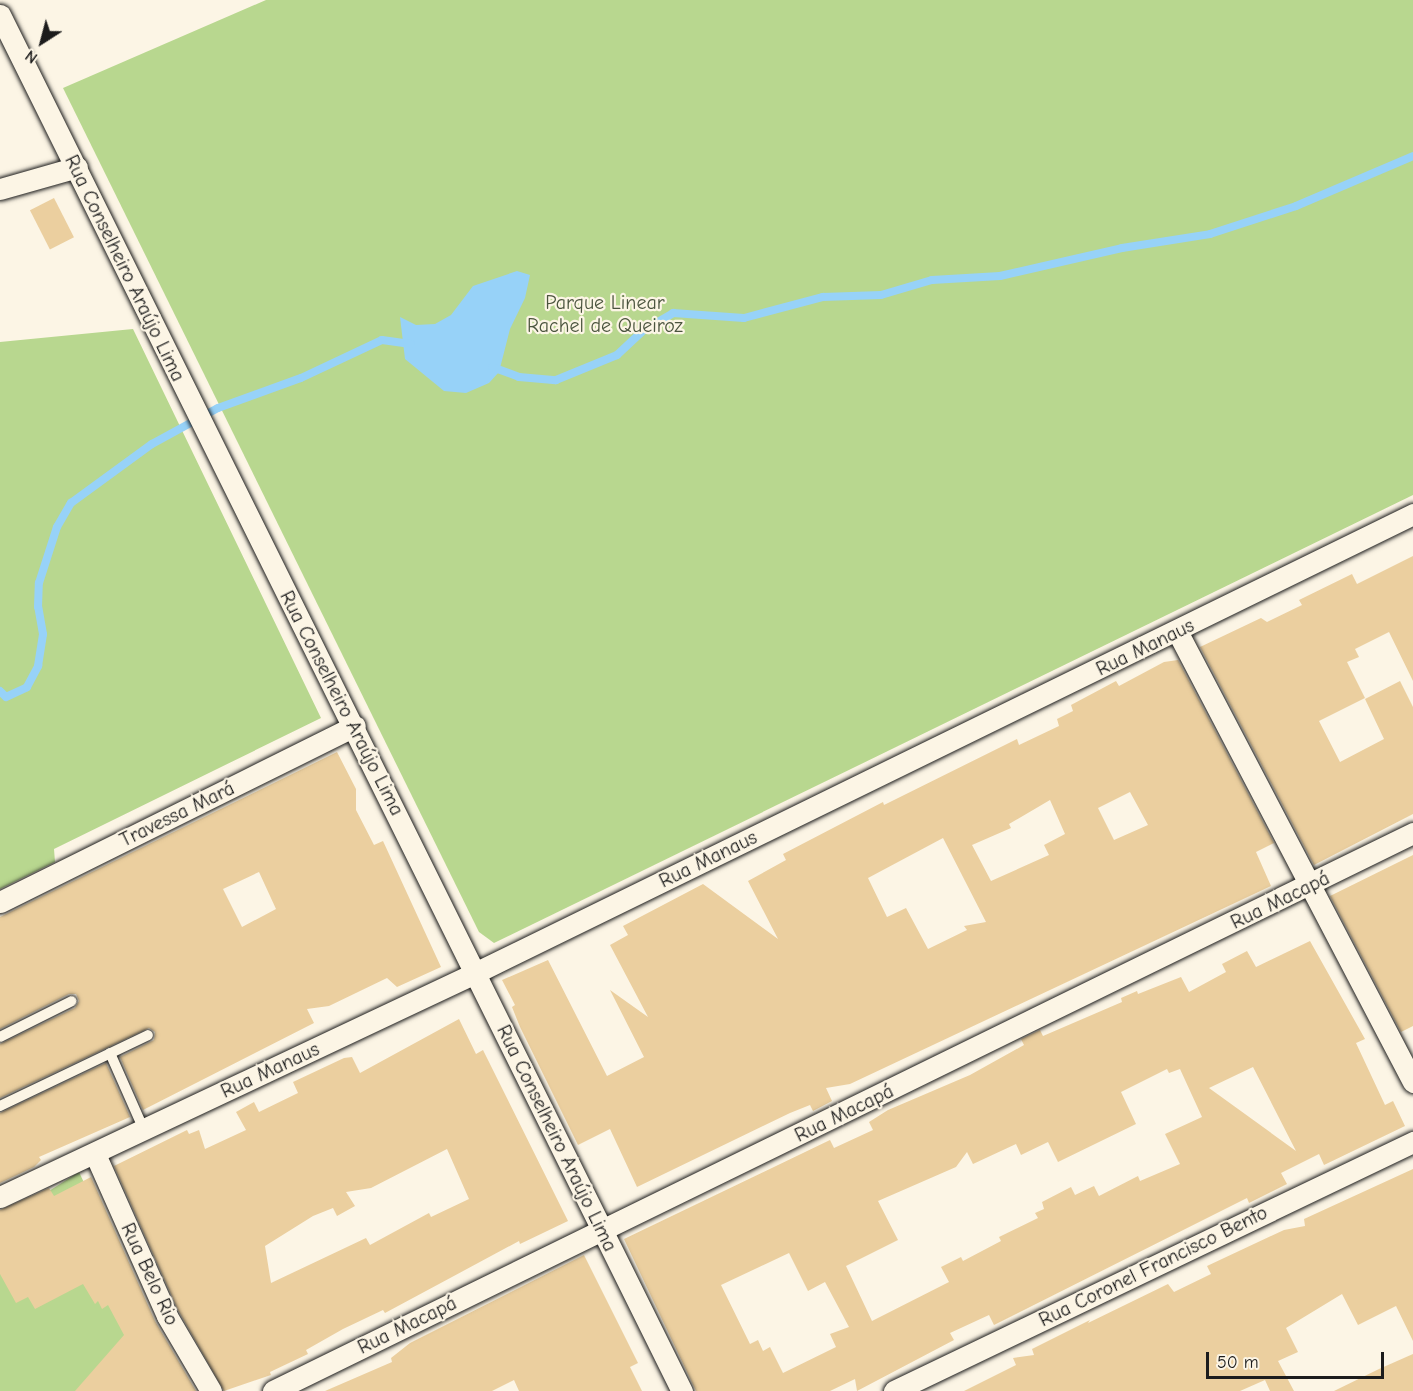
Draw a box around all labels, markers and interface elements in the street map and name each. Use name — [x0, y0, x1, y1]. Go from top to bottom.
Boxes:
north arrow — [12, 12, 72, 72]
text: N — [22, 46, 41, 67]
street label: Rua Conselheiro Araújo Lima — [60, 151, 190, 385]
park label: Parque Linear Rachel de Queiroz — [527, 291, 683, 338]
street label: Rua Conselheiro Araújo Lima — [275, 587, 409, 819]
street label: Rua Manaus — [1092, 613, 1198, 681]
street label: Travessa Mará — [116, 776, 238, 852]
street label: Rua Manaus — [655, 825, 761, 893]
street label: Rua Macapá — [1227, 866, 1333, 934]
street label: Rua Conselheiro Araújo Lima — [492, 1021, 622, 1255]
street label: Rua Manaus — [217, 1037, 323, 1103]
street label: Rua Macapá — [791, 1079, 897, 1147]
street label: Rua Coronel Francisco Bento — [1035, 1200, 1271, 1332]
street label: Rua Belo Rio — [116, 1219, 184, 1329]
street label: Rua Macapá — [354, 1291, 460, 1359]
scale bar — [1209, 1340, 1388, 1378]
text: 50 m — [1217, 1352, 1259, 1373]

